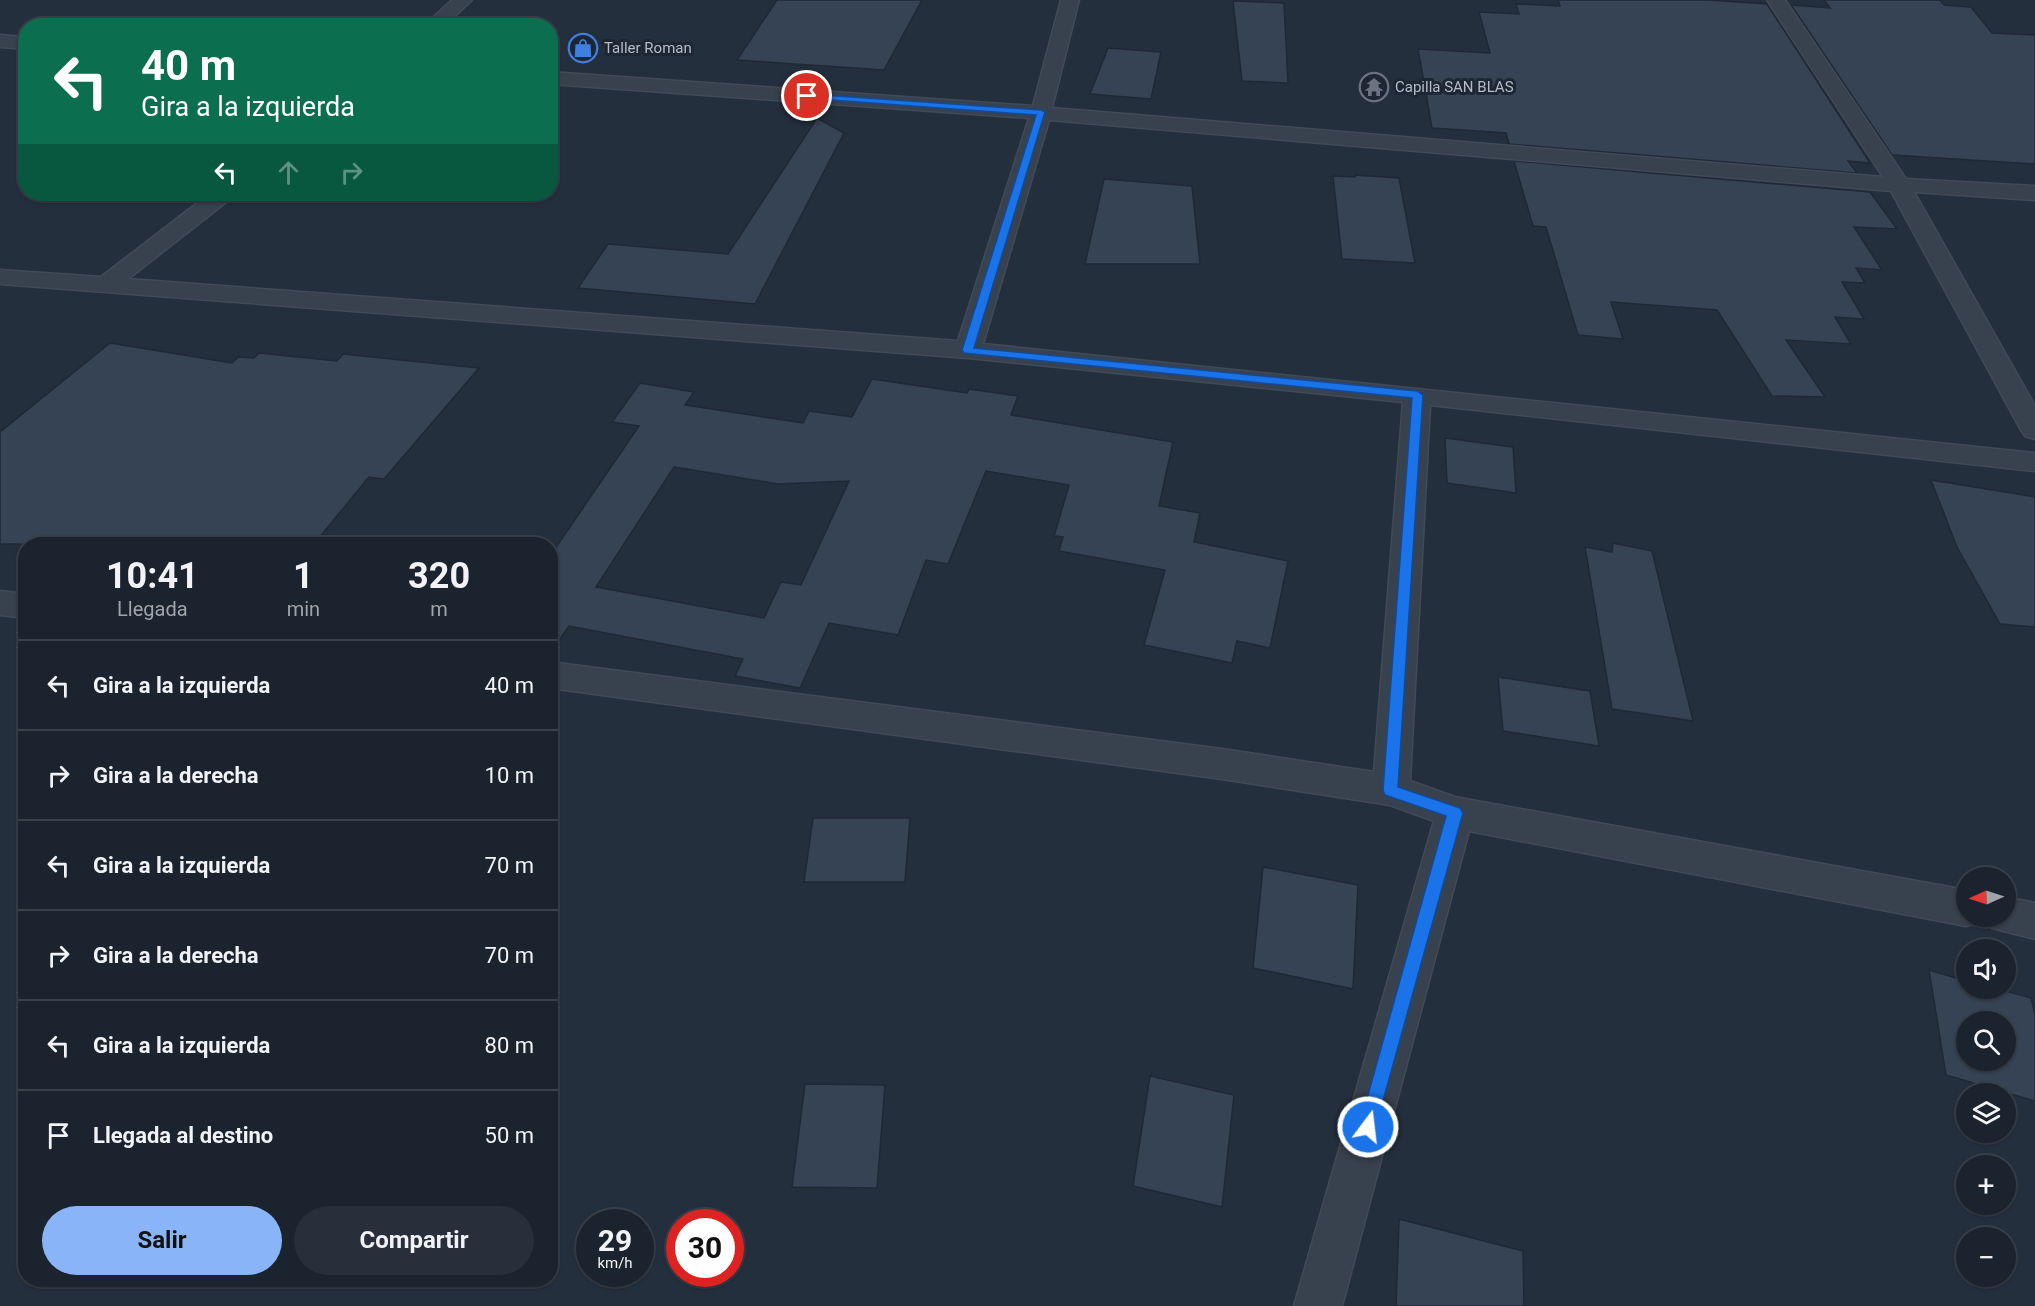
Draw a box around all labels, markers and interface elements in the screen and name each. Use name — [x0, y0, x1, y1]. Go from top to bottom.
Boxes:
shop icon: Taller Roman — [567, 32, 599, 64]
place label: Taller Roman — [604, 39, 692, 57]
text: 40 m — [141, 41, 236, 90]
icon: left — [42, 42, 120, 120]
pin — [781, 70, 832, 121]
temple icon: Capilla SAN BLAS — [1358, 71, 1390, 103]
place label: Capilla SAN BLAS — [1395, 78, 1514, 96]
icon: arrive — [790, 79, 823, 112]
text: Gira a la izquierda — [141, 91, 355, 123]
icon: left — [209, 156, 242, 189]
icon: ahead — [272, 156, 305, 189]
icon: right — [335, 156, 368, 189]
text: 10:41 — [106, 555, 199, 597]
text: 1 — [293, 555, 314, 597]
text: 320 — [408, 555, 470, 597]
text: Llegada — [117, 597, 188, 621]
text: min — [287, 597, 320, 621]
text: m — [430, 597, 448, 621]
icon: left — [42, 669, 75, 702]
text: Gira a la izquierda — [93, 673, 270, 698]
text: 40 m — [485, 673, 534, 698]
icon: right — [42, 759, 75, 792]
text: Gira a la derecha — [93, 763, 259, 788]
text: 10 m — [485, 763, 534, 788]
icon: left — [42, 849, 75, 882]
text: Gira a la izquierda — [93, 853, 270, 878]
text: 70 m — [485, 853, 534, 878]
north arrow — [1956, 867, 2016, 927]
map controls — [1956, 867, 2016, 1287]
icon: right — [42, 939, 75, 972]
button: sound — [1956, 939, 2016, 999]
text: Gira a la derecha — [93, 943, 259, 968]
text: 70 m — [485, 943, 534, 968]
button: search — [1956, 1011, 2016, 1071]
icon: left — [42, 1029, 75, 1062]
text: Gira a la izquierda — [93, 1033, 270, 1058]
text: 80 m — [485, 1033, 534, 1058]
button: layers — [1956, 1083, 2016, 1143]
position arrow — [1336, 1095, 1400, 1159]
icon: arrive — [42, 1119, 75, 1152]
text: Llegada al destino — [93, 1123, 273, 1148]
text: 50 m — [485, 1123, 534, 1148]
button: + — [1956, 1155, 2016, 1215]
button: Salir — [42, 1206, 282, 1275]
button: Compartir — [294, 1206, 534, 1275]
speed limit sign: 30 — [666, 1209, 744, 1287]
text: 29 — [598, 1223, 632, 1258]
button: − — [1956, 1227, 2016, 1287]
text: km/h — [597, 1254, 633, 1272]

